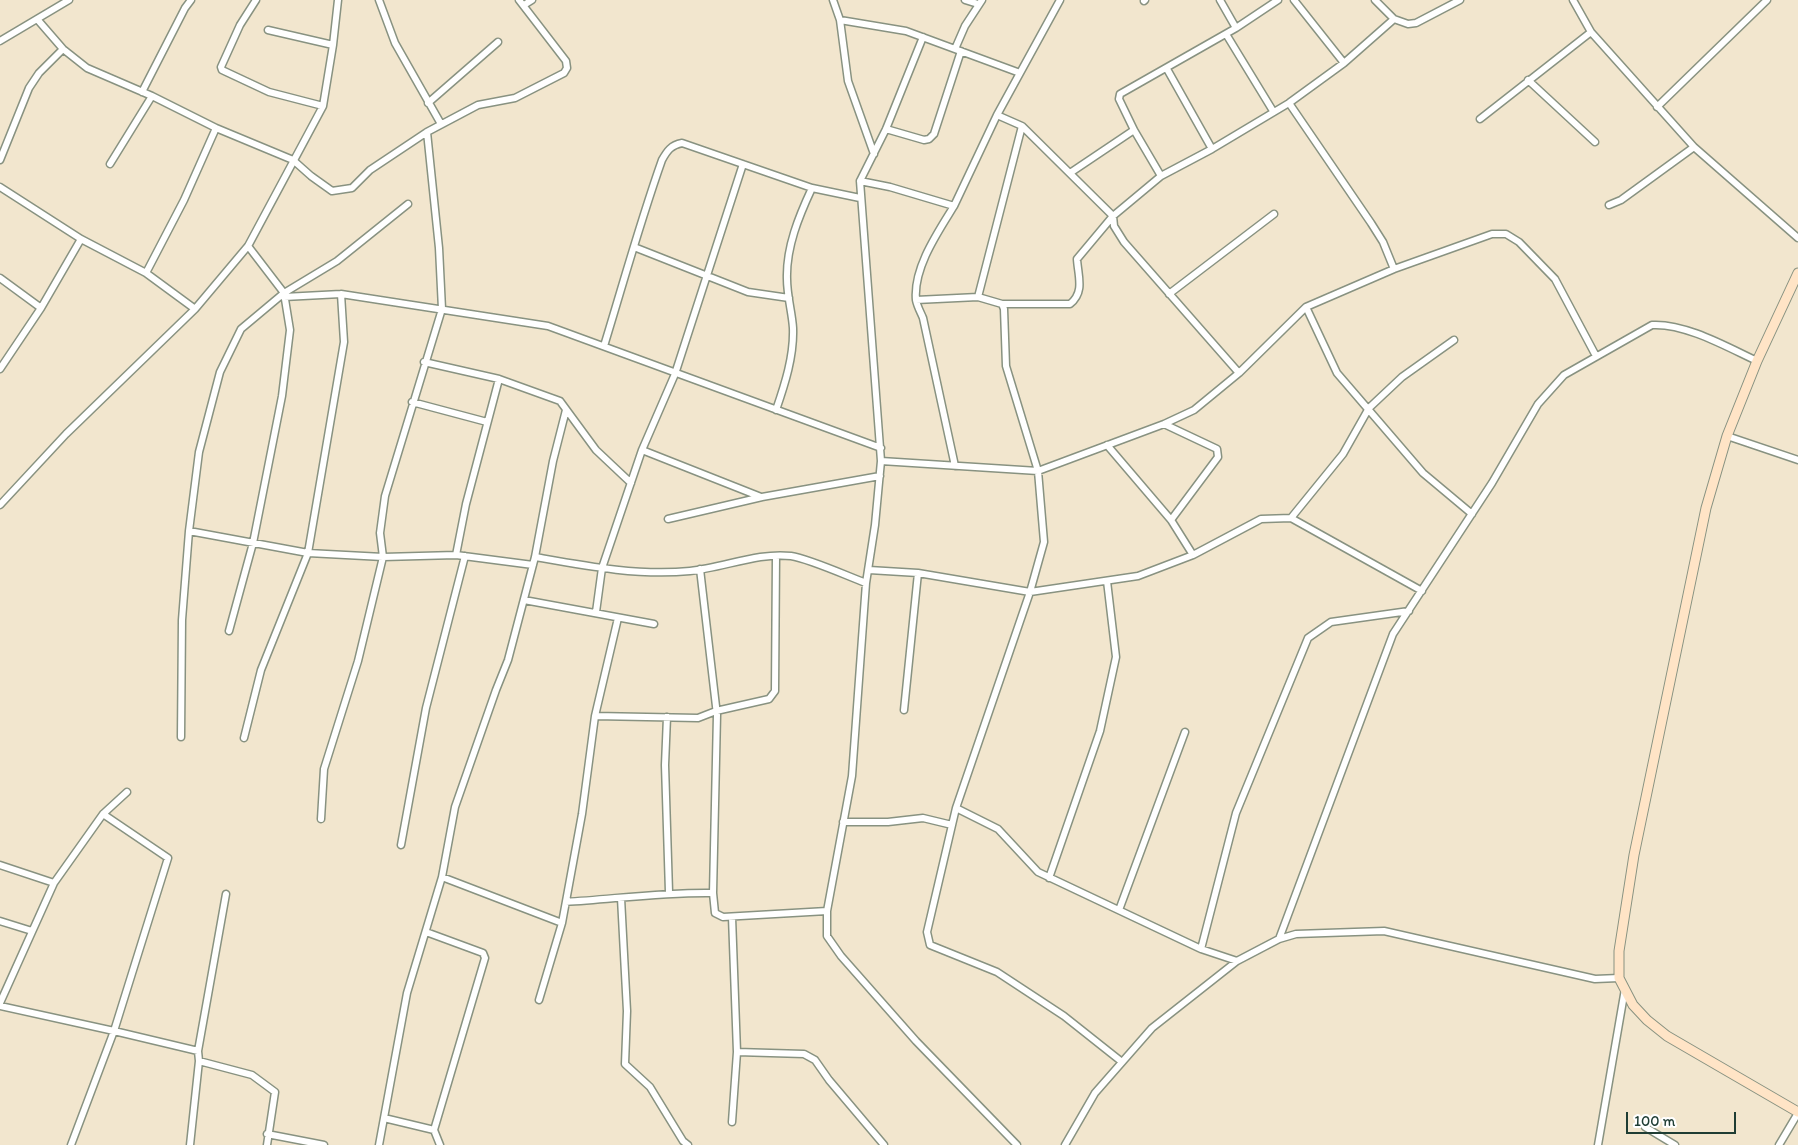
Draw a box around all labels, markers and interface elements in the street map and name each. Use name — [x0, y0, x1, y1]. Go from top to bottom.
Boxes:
scale bar — [1628, 1102, 1738, 1134]
text: 100 m — [1634, 1112, 1675, 1130]

